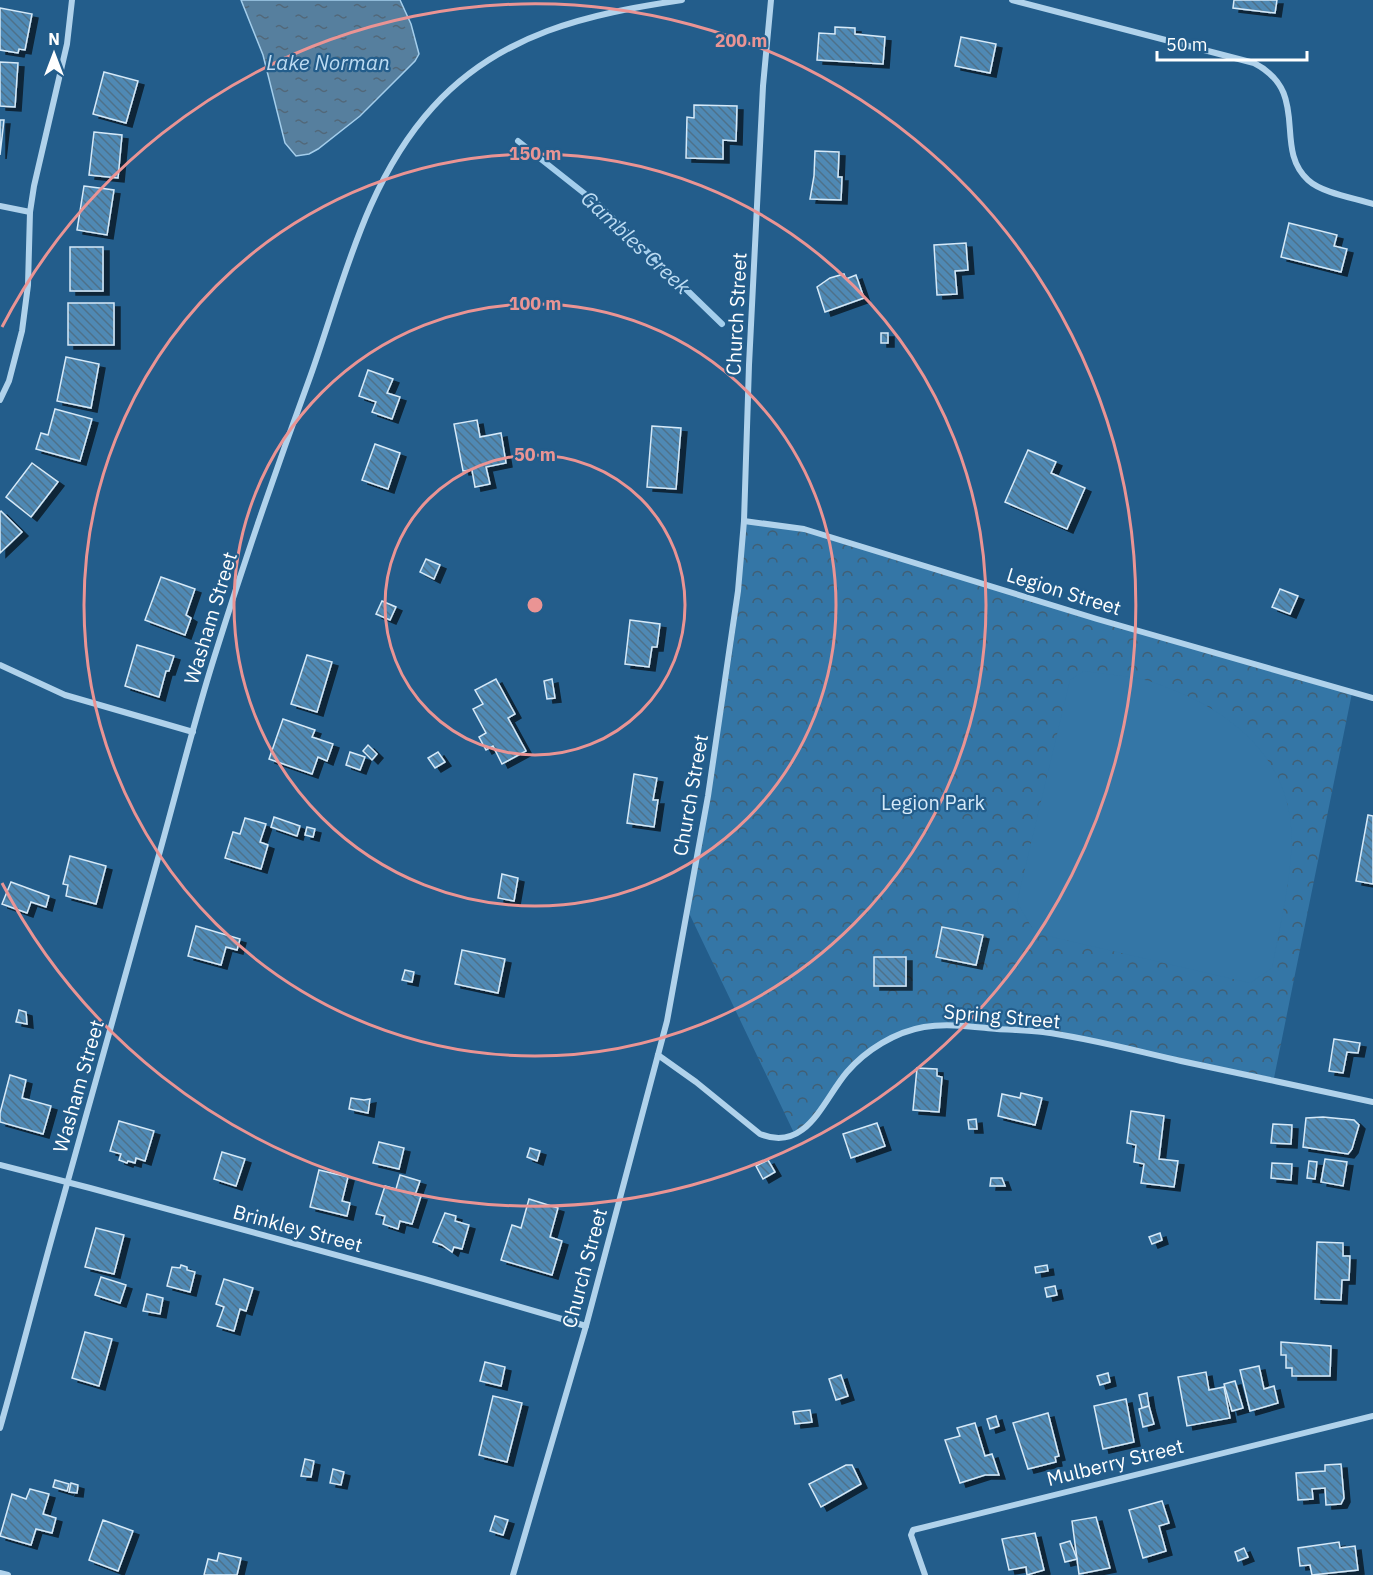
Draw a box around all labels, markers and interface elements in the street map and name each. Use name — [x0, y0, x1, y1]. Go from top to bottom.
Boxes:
north arrow — [24, 24, 84, 84]
scale bar — [1157, 24, 1307, 62]
text: N — [48, 29, 60, 49]
text: 200 m — [715, 29, 767, 52]
text: 50 m — [1166, 33, 1208, 56]
water label: Lake Norman — [266, 48, 390, 76]
text: 150 m — [509, 142, 561, 165]
water label: Gambles Creek — [575, 184, 697, 301]
street label: Church Street — [719, 252, 753, 376]
text: 100 m — [509, 292, 561, 315]
text: 50 m — [514, 443, 556, 466]
street label: Washam Street — [177, 548, 243, 688]
street label: Legion Street — [1003, 561, 1125, 621]
centre of rings — [525, 595, 545, 615]
street label: Church Street — [666, 732, 714, 858]
park label: Legion Park — [881, 789, 986, 816]
street label: Spring Street — [943, 997, 1061, 1035]
street label: Washam Street — [46, 1016, 110, 1156]
street label: Brinkley Street — [230, 1198, 366, 1258]
street label: Church Street — [555, 1205, 613, 1331]
street label: Mulberry Street — [1044, 1432, 1186, 1492]

